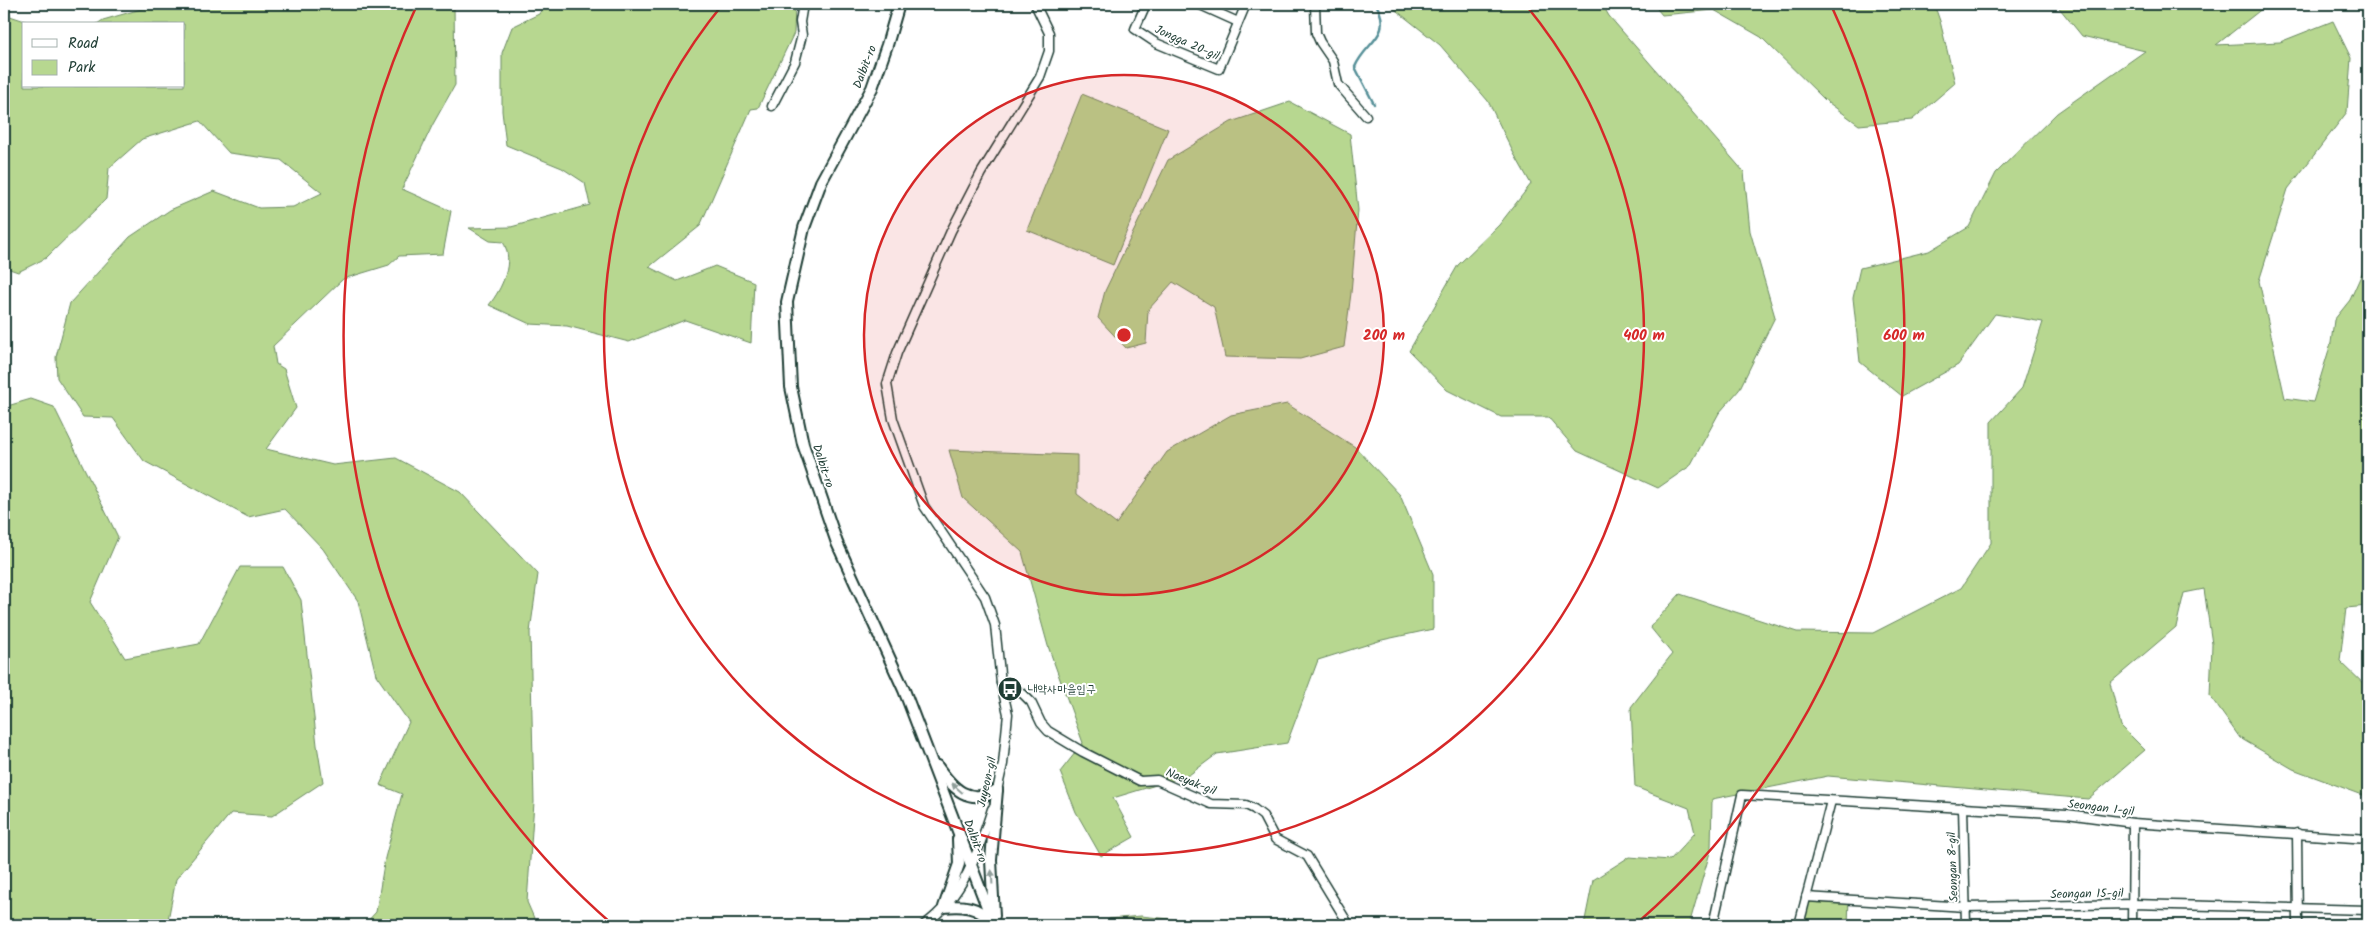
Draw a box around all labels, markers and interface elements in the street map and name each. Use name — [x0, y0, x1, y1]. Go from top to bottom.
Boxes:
street label: Jongga 20-gil — [1151, 20, 1223, 66]
legend — [22, 22, 185, 88]
text: Road — [68, 32, 99, 56]
street label: Dalbit-ro — [848, 43, 882, 91]
text: Park — [68, 56, 96, 80]
text: 200 m — [1363, 324, 1405, 348]
text: 400 m — [1623, 324, 1665, 348]
text: 600 m — [1883, 324, 1925, 348]
centre of rings — [1115, 326, 1133, 344]
street label: Dalbit-ro — [807, 442, 839, 490]
bus stop icon: 내약사마을입구 — [997, 676, 1023, 702]
place label: 내약사마을입구 — [1028, 680, 1096, 699]
street label: Juyeon-gil — [972, 755, 1002, 809]
street label: Naeyak-gil — [1163, 763, 1219, 801]
one-way arrow — [951, 782, 963, 793]
street label: Seongan 1-gil — [2067, 794, 2135, 822]
street label: Dalbit-ro — [958, 817, 992, 865]
street label: Seongan 8-gil — [1942, 831, 1964, 902]
one-way arrow — [988, 868, 996, 884]
street label: Seongan 15-gil — [2050, 884, 2124, 904]

